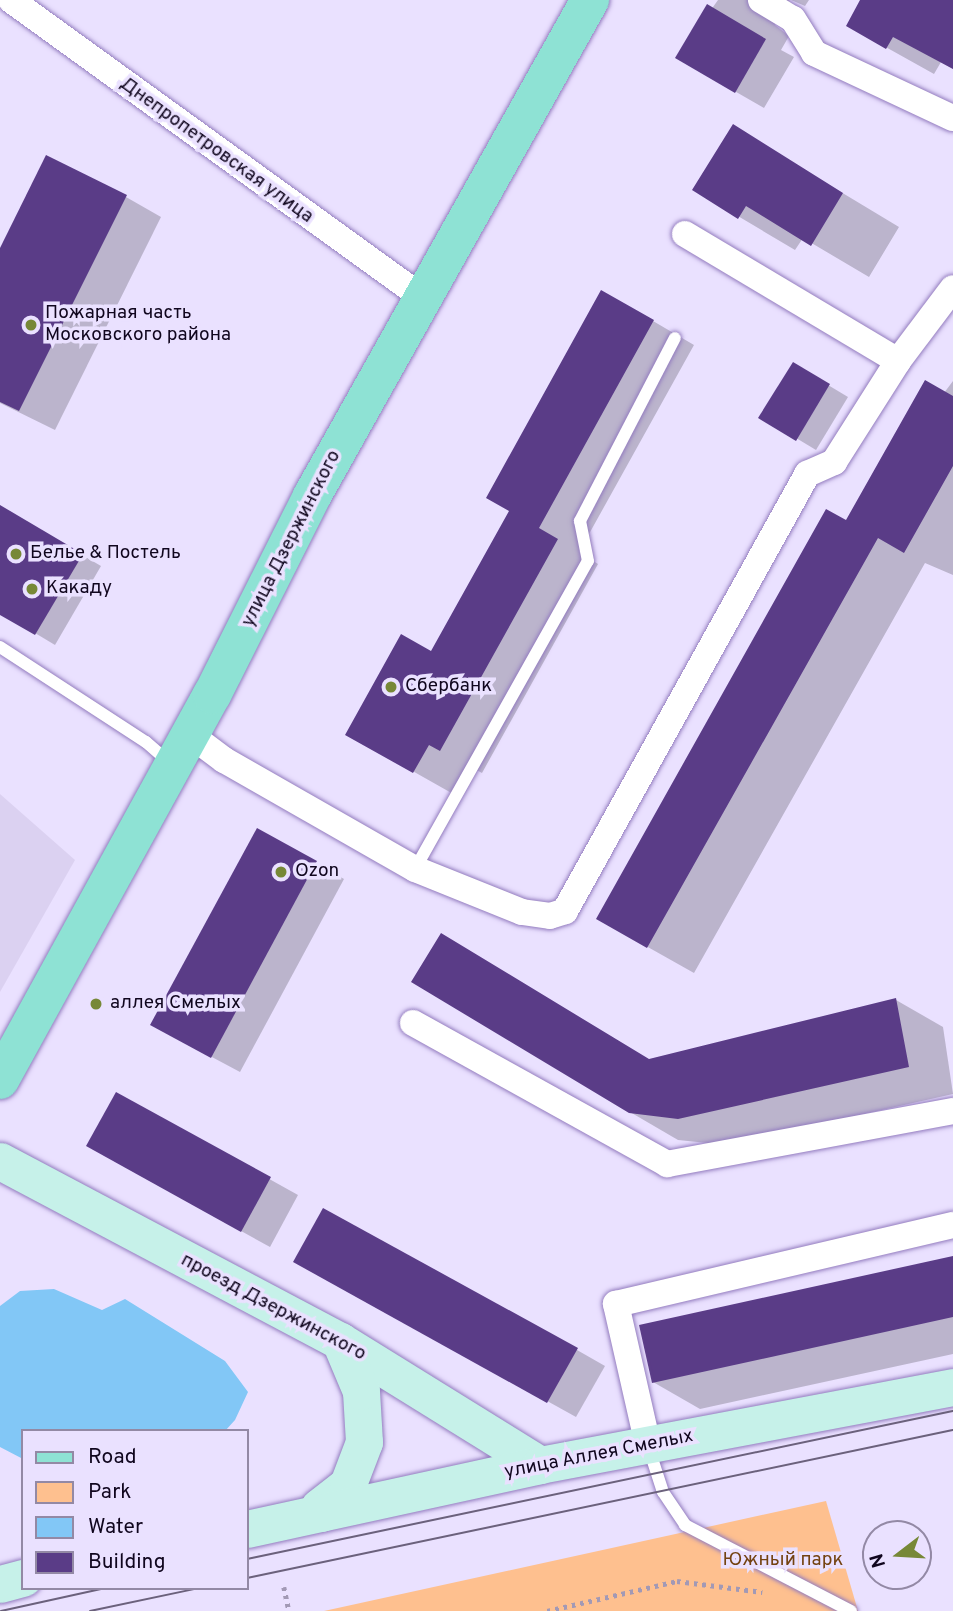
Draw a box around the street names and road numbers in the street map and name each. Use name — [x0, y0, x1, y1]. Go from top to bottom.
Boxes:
street label: Днепропетровская улица — [115, 73, 317, 229]
street label: улица Дзержинского — [238, 447, 346, 631]
street label: проезд Дзержинского — [177, 1249, 369, 1367]
street label: улица Аллея Смелых — [502, 1425, 696, 1485]

